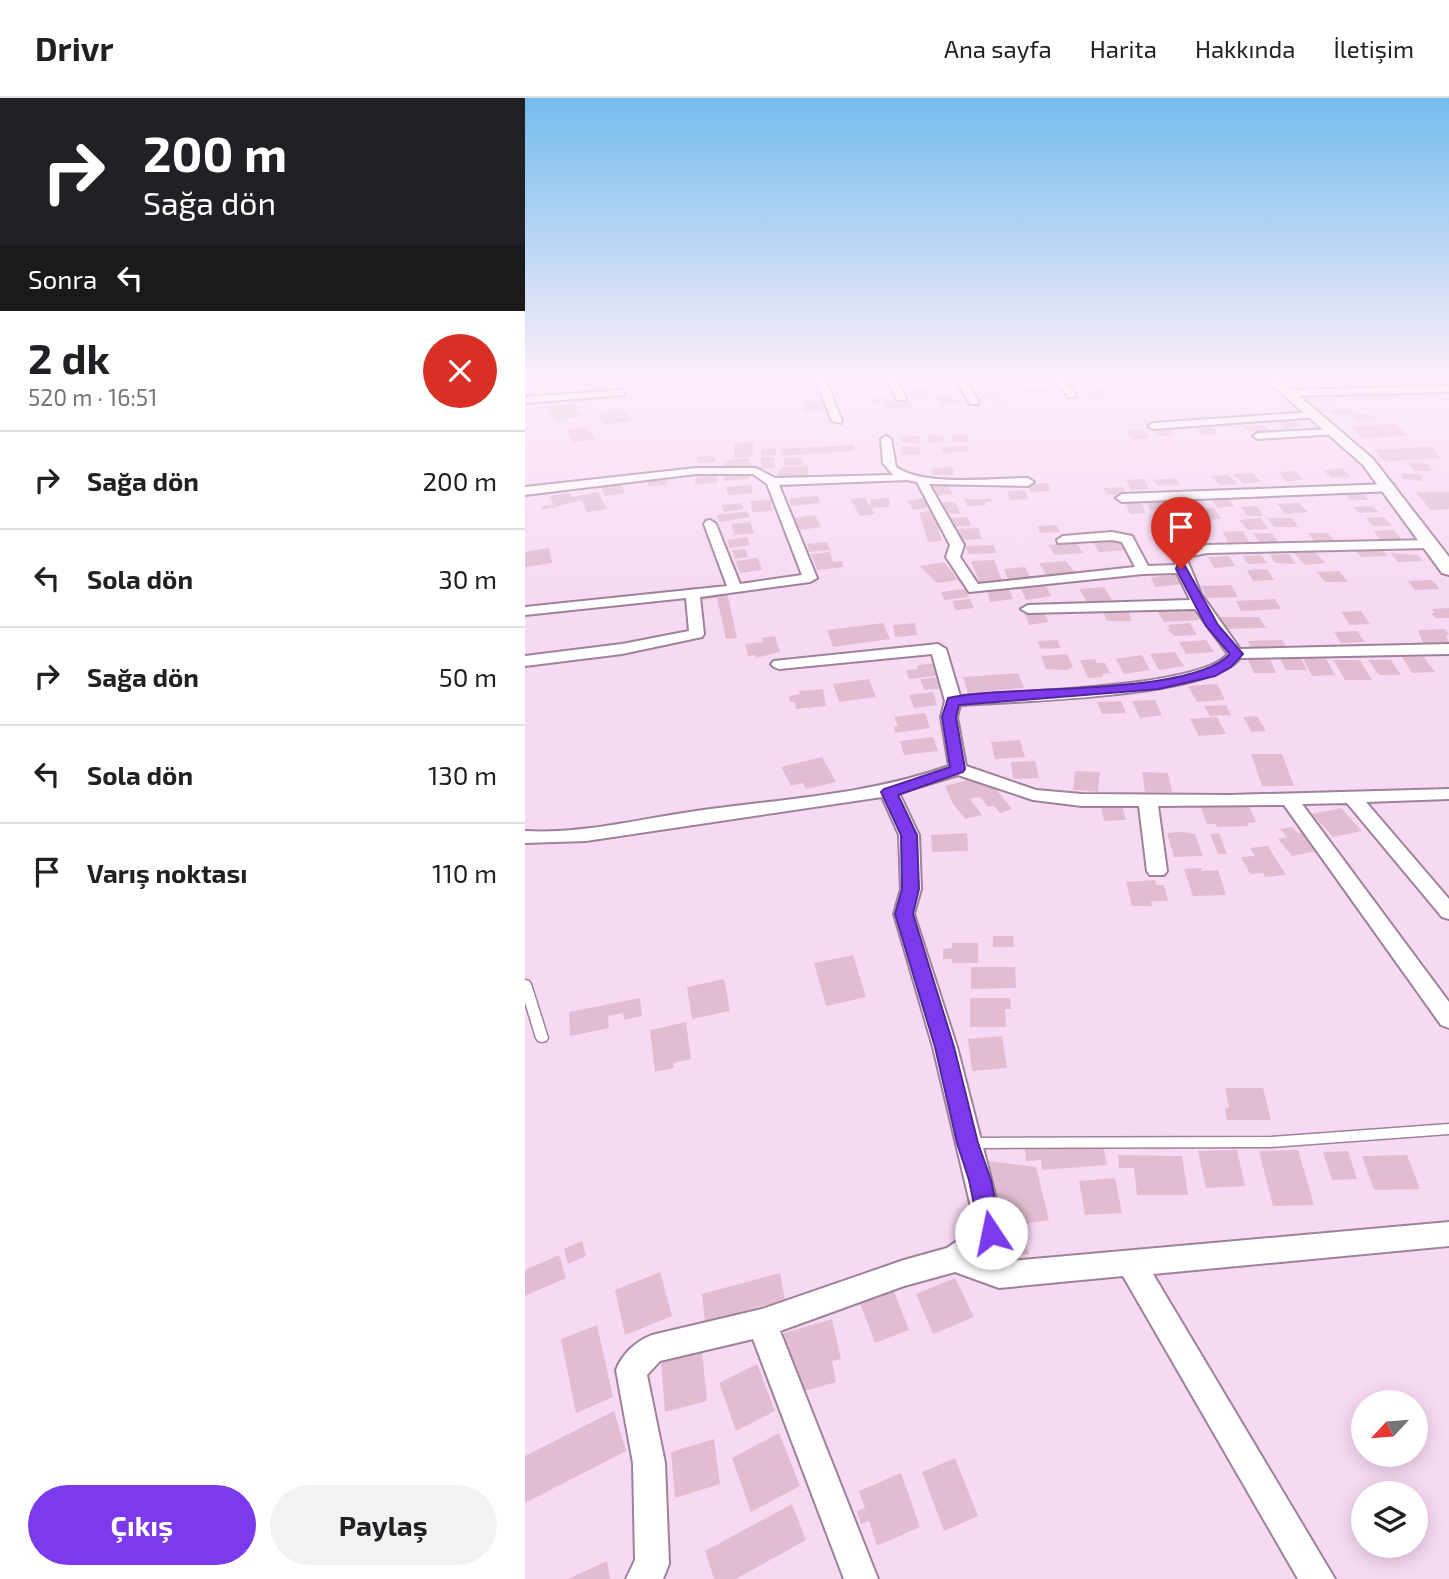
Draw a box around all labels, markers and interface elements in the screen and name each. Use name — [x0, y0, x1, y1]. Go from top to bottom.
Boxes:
text: Drivr — [35, 28, 114, 68]
text: Ana sayfa — [944, 34, 1052, 63]
text: Harita — [1090, 34, 1157, 63]
text: Hakkında — [1195, 34, 1295, 63]
text: İletişim — [1333, 34, 1414, 63]
text: 200 m — [143, 123, 287, 182]
icon: right — [28, 126, 119, 217]
text: Sağa dön — [143, 183, 276, 221]
icon: left — [111, 259, 149, 297]
text: Sonra — [28, 263, 97, 294]
text: 2 dk — [28, 332, 110, 382]
button: close — [423, 334, 497, 408]
text: 520 m · 16:51 — [28, 383, 157, 411]
icon: right — [28, 461, 66, 499]
text: Sağa dön — [87, 465, 199, 496]
text: 200 m — [422, 465, 497, 496]
pin — [1151, 497, 1211, 569]
icon: arrive — [1162, 508, 1200, 546]
icon: left — [28, 559, 66, 597]
text: Sola dön — [87, 563, 193, 594]
text: 30 m — [438, 563, 497, 594]
icon: right — [28, 657, 66, 695]
text: Sağa dön — [87, 661, 199, 692]
text: 50 m — [439, 661, 497, 692]
icon: left — [28, 755, 66, 793]
text: Sola dön — [87, 759, 193, 790]
text: 130 m — [428, 759, 497, 790]
icon: arrive — [28, 853, 66, 891]
text: Varış noktası — [87, 857, 247, 888]
text: 110 m — [432, 857, 497, 888]
position arrow — [954, 1196, 1028, 1270]
north arrow — [1351, 1390, 1428, 1466]
map controls — [1351, 1390, 1428, 1558]
button: layers — [1351, 1481, 1428, 1558]
button: Çıkış — [28, 1485, 256, 1565]
button: Paylaş — [270, 1485, 497, 1565]

